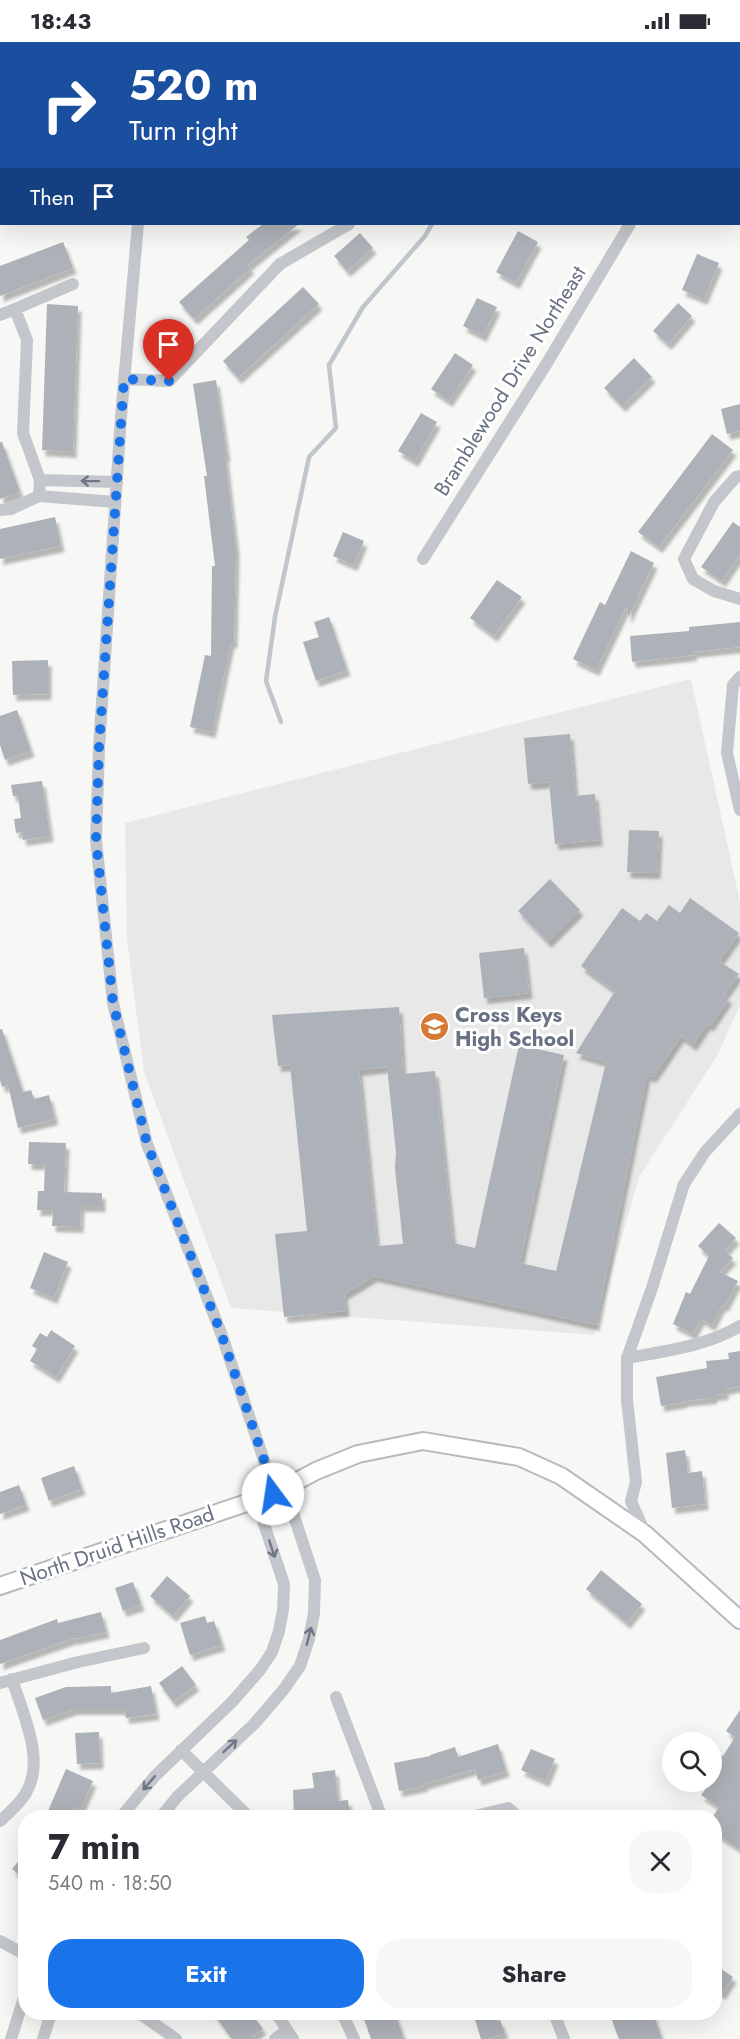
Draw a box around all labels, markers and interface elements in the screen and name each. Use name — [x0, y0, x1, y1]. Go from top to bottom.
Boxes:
text: 18:43 — [30, 5, 91, 37]
text: 520 m — [129, 55, 259, 116]
icon: right — [30, 66, 108, 144]
text: Turn right — [129, 111, 237, 150]
icon: arrive — [87, 180, 120, 213]
text: Then — [30, 181, 75, 213]
street label: Bramblewood Drive Northeast — [427, 260, 593, 502]
pin — [143, 319, 194, 381]
icon: arrive — [152, 328, 185, 361]
one-way arrow — [81, 475, 101, 487]
place label: Cross Keys High School — [455, 1000, 574, 1054]
school or university icon: Cross Keys High School — [418, 1011, 450, 1043]
position arrow — [241, 1462, 305, 1526]
street label: North Druid Hills Road — [16, 1499, 218, 1593]
one-way arrow — [268, 1539, 279, 1558]
one-way arrow — [303, 1627, 315, 1646]
map controls — [662, 1732, 722, 1792]
button: search — [662, 1732, 722, 1792]
one-way arrow — [223, 1739, 238, 1753]
one-way arrow — [142, 1775, 156, 1790]
text: 7 min — [48, 1820, 141, 1872]
button: close — [629, 1830, 692, 1893]
text: 540 m · 18:50 — [48, 1869, 172, 1898]
button: Exit — [48, 1939, 364, 2008]
button: Share — [376, 1939, 692, 2008]

